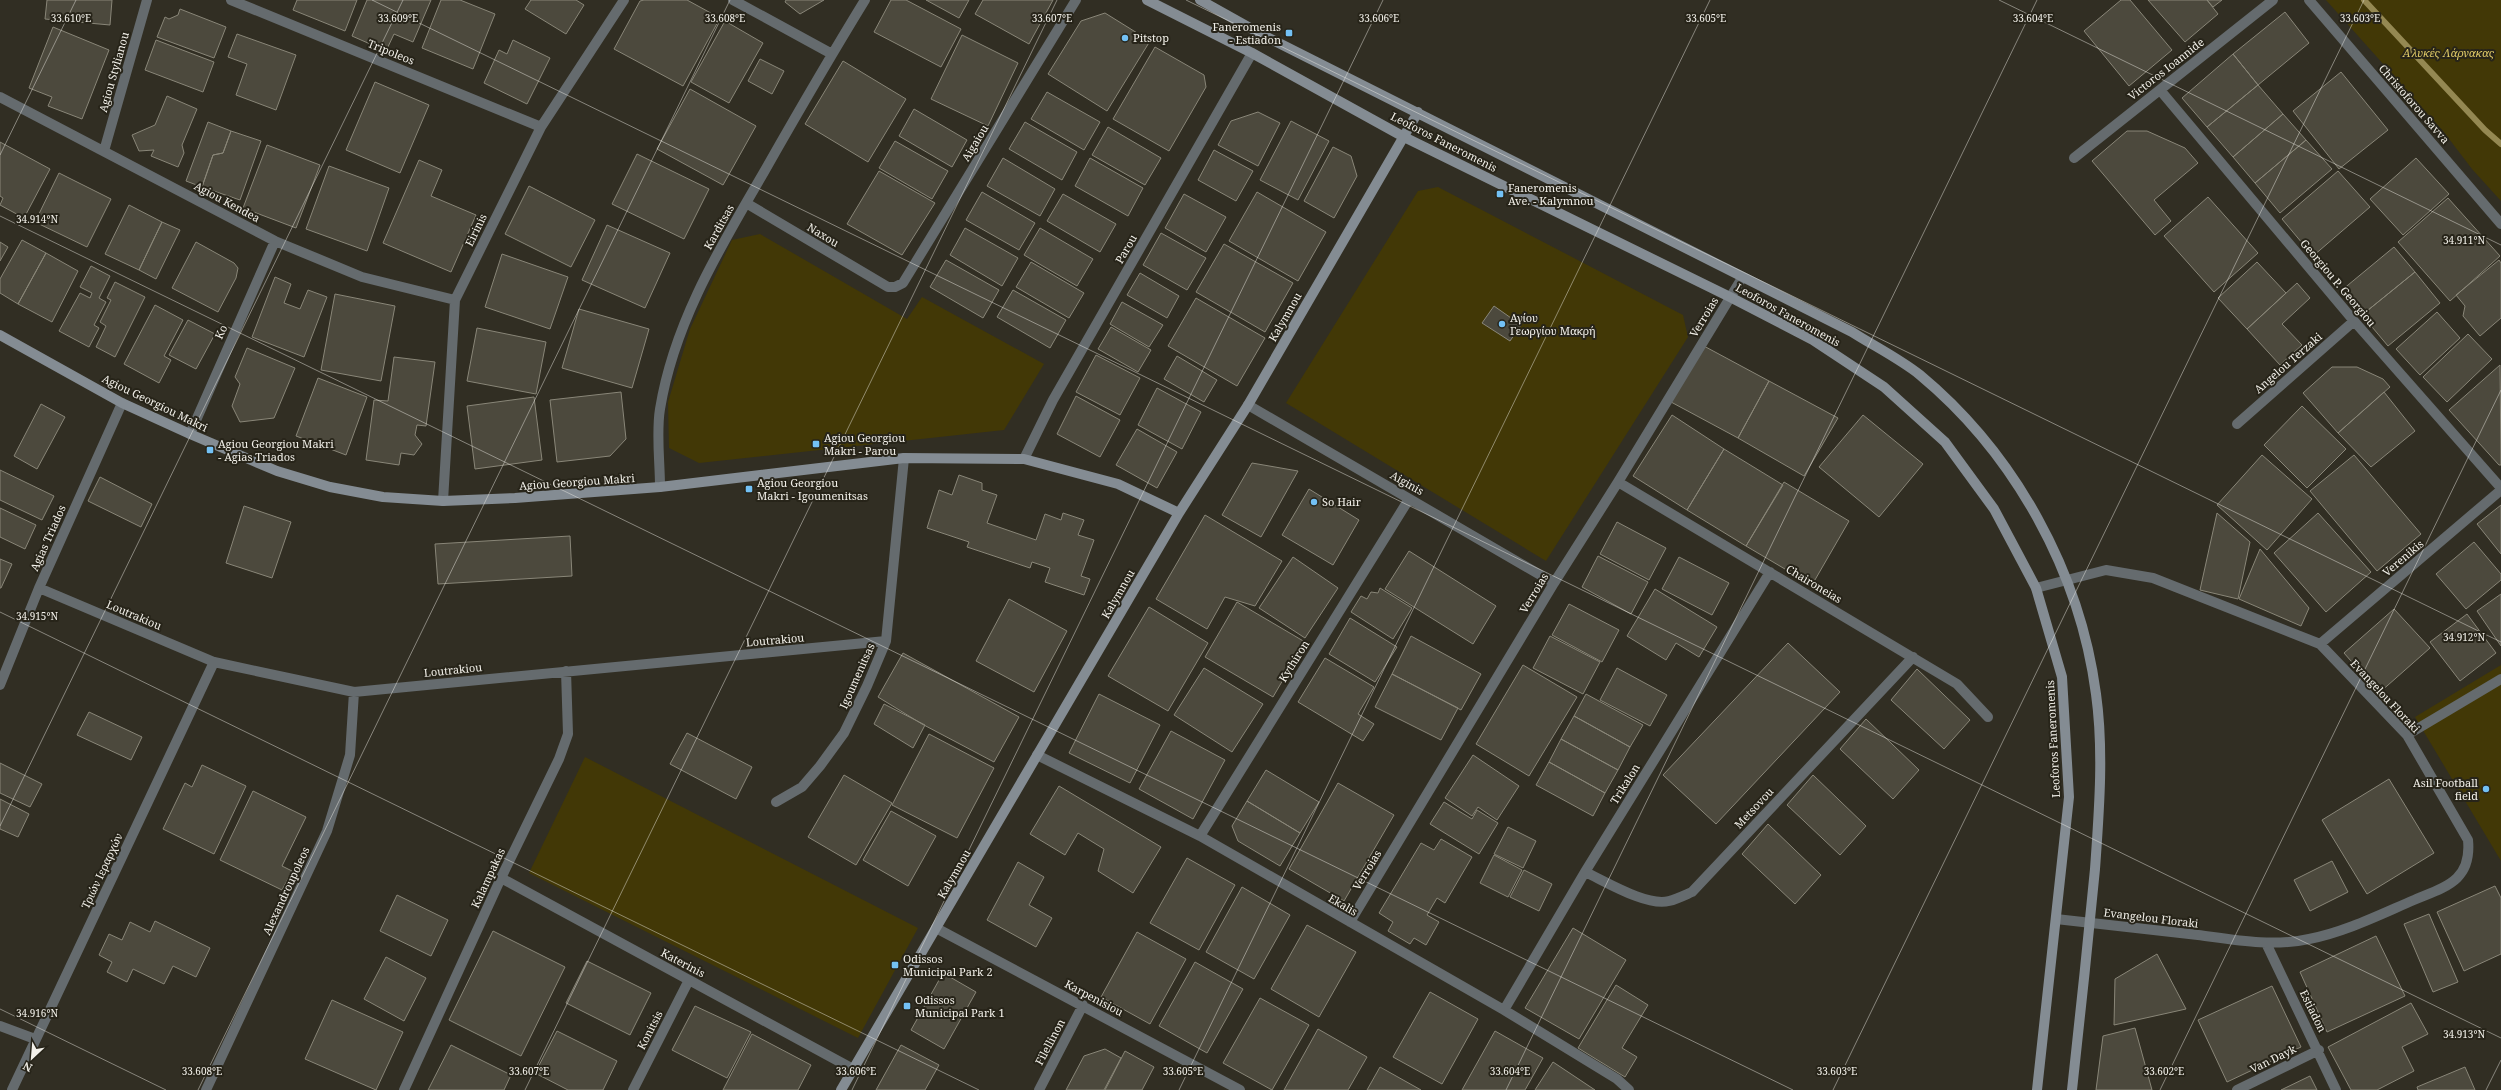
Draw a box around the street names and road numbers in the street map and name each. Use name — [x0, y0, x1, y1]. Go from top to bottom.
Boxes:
street label: Agiou Stylianou — [95, 30, 132, 114]
street label: Victoros Ioannide — [2124, 34, 2207, 103]
street label: Tripoleos — [366, 35, 417, 68]
street label: Christoforou Savva — [2376, 61, 2453, 147]
street label: Leoforos Faneromenis — [1388, 108, 1500, 175]
street label: Aigaiou — [958, 122, 991, 164]
street label: Agiou Kendea — [192, 178, 263, 225]
street label: Karditsas — [700, 202, 737, 252]
street label: Eirinis — [461, 211, 490, 249]
street label: Naxou — [805, 219, 842, 250]
street label: Parou — [1111, 231, 1140, 266]
street label: Georgiou P. Georgiou — [2297, 236, 2379, 330]
street label: Leoforos Faneromenis — [1733, 280, 1843, 350]
street label: Kalymnou — [1264, 289, 1305, 344]
street label: Verroias — [1686, 294, 1721, 339]
street label: Ko — [211, 322, 230, 341]
street label: Angelou Terzaki — [2251, 329, 2325, 396]
street label: Agiou Georgiou Makri — [100, 370, 211, 435]
street label: Aiginis — [1388, 467, 1427, 498]
street label: Agiou Georgiou Makri — [519, 470, 636, 493]
street label: Agias Triados — [26, 502, 69, 573]
street label: Verenikis — [2379, 536, 2426, 579]
street label: Chaironeias — [1784, 561, 1845, 606]
street label: Kalymnou — [1097, 566, 1138, 621]
street label: Verroias — [1516, 570, 1551, 615]
street label: Loutrakiou — [104, 596, 164, 633]
street label: Loutrakiou — [745, 629, 805, 650]
street label: Kythiron — [1275, 637, 1312, 684]
street label: Igoumenitsas — [835, 641, 878, 711]
street label: Evangelou Floraki — [2347, 656, 2424, 736]
street label: Loutrakiou — [423, 659, 483, 680]
street label: Leoforos Faneromenis — [2042, 680, 2063, 798]
street label: Trikalon — [1606, 761, 1643, 807]
street label: Metsovou — [1731, 784, 1777, 831]
street label: Τριών Ιεραρχών — [77, 830, 126, 911]
street label: Alexandroupoleos — [259, 844, 313, 937]
street label: Kalampakas — [467, 845, 508, 910]
street label: Kalymnou — [933, 846, 974, 901]
street label: Verroias — [1349, 847, 1384, 892]
street label: Ekalis — [1326, 890, 1361, 919]
street label: Evangelou Floraki — [2103, 904, 2200, 931]
street label: Katerinis — [659, 945, 708, 980]
street label: Karpenisiou — [1062, 976, 1126, 1019]
street label: Estiadon — [2297, 987, 2330, 1035]
street label: Konitsis — [633, 1008, 666, 1052]
street label: Filellinon — [1031, 1016, 1068, 1067]
street label: Van Dayk — [2247, 1041, 2299, 1076]

